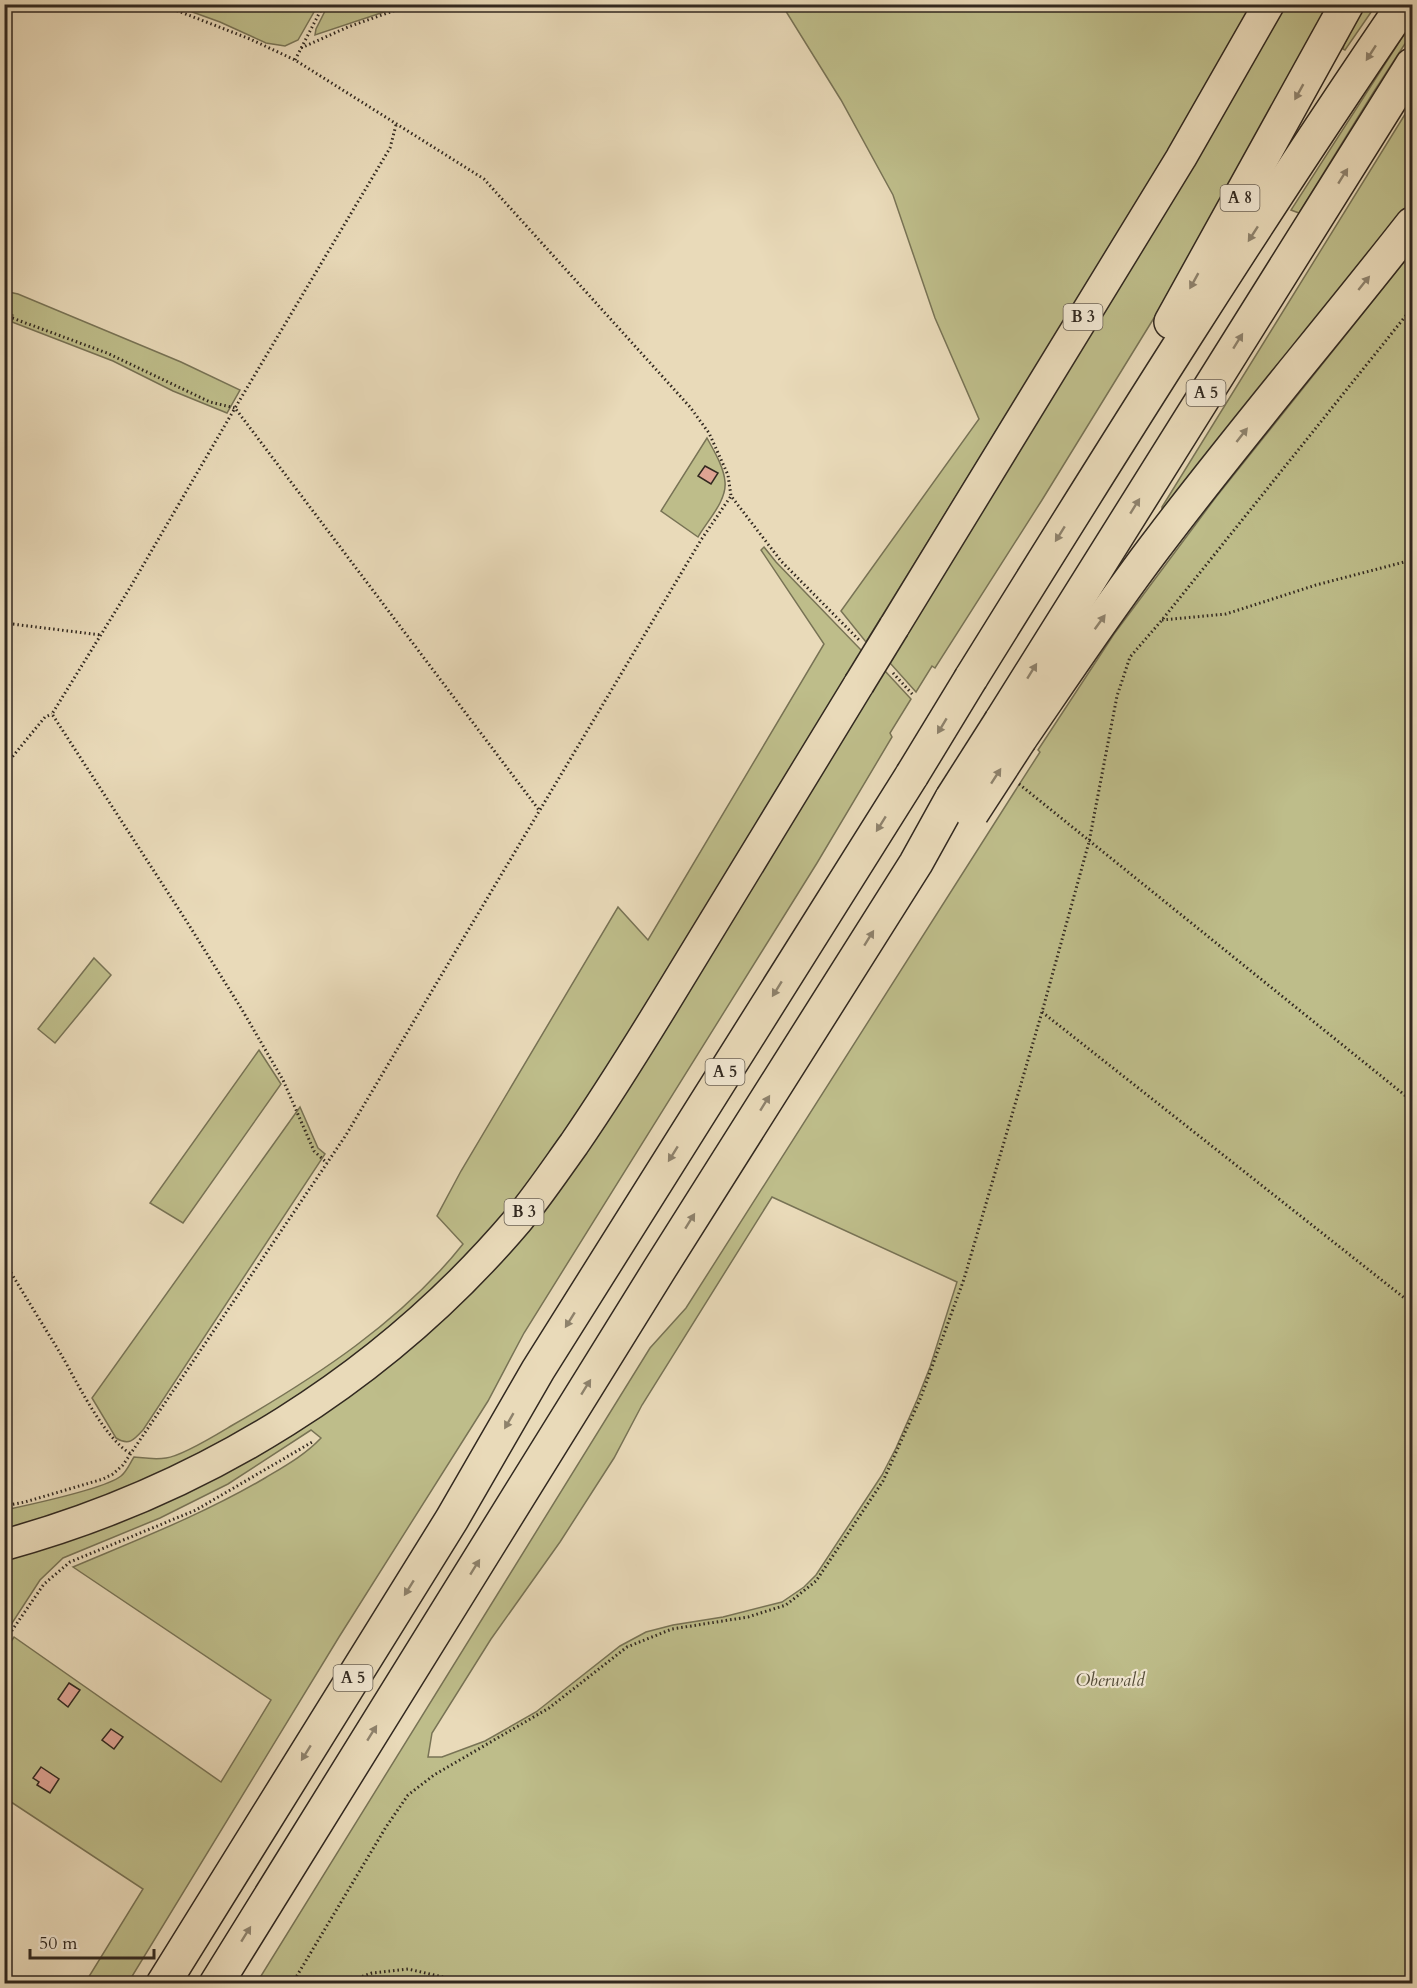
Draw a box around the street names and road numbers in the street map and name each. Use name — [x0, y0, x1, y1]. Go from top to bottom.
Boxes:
road number: A 8 — [1220, 185, 1260, 211]
road number: B 3 — [1064, 304, 1102, 330]
road number: A 5 — [1186, 380, 1226, 406]
road number: A 5 — [706, 1059, 744, 1085]
road number: B 3 — [504, 1199, 544, 1225]
road number: A 5 — [334, 1665, 372, 1691]

